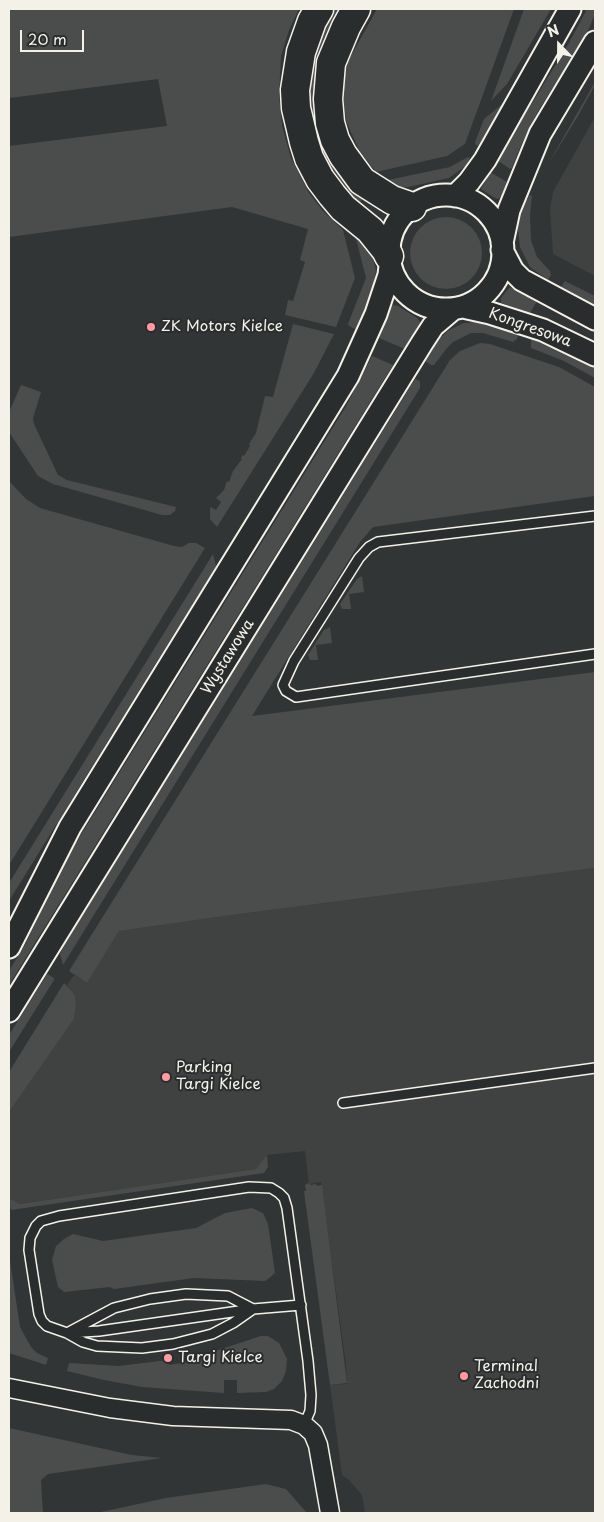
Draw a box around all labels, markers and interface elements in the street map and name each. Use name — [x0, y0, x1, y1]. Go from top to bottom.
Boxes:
text: N — [544, 19, 562, 42]
scale bar — [22, 20, 86, 52]
north arrow — [534, 20, 584, 70]
text: 20 m — [28, 27, 67, 50]
street label: Kongresowa — [486, 305, 574, 351]
place label: ZK Motors Kielce — [161, 318, 283, 336]
marker: ZK Motors Kielce — [145, 321, 157, 333]
street label: Wystawowa — [198, 616, 258, 698]
place label: Parking Targi Kielce — [176, 1059, 261, 1094]
marker: Parking Targi Kielce — [160, 1071, 172, 1083]
place label: Targi Kielce — [178, 1349, 263, 1367]
marker: Targi Kielce — [162, 1352, 174, 1364]
place label: Terminal Zachodni — [474, 1358, 539, 1393]
marker: Terminal Zachodni — [458, 1370, 470, 1382]

